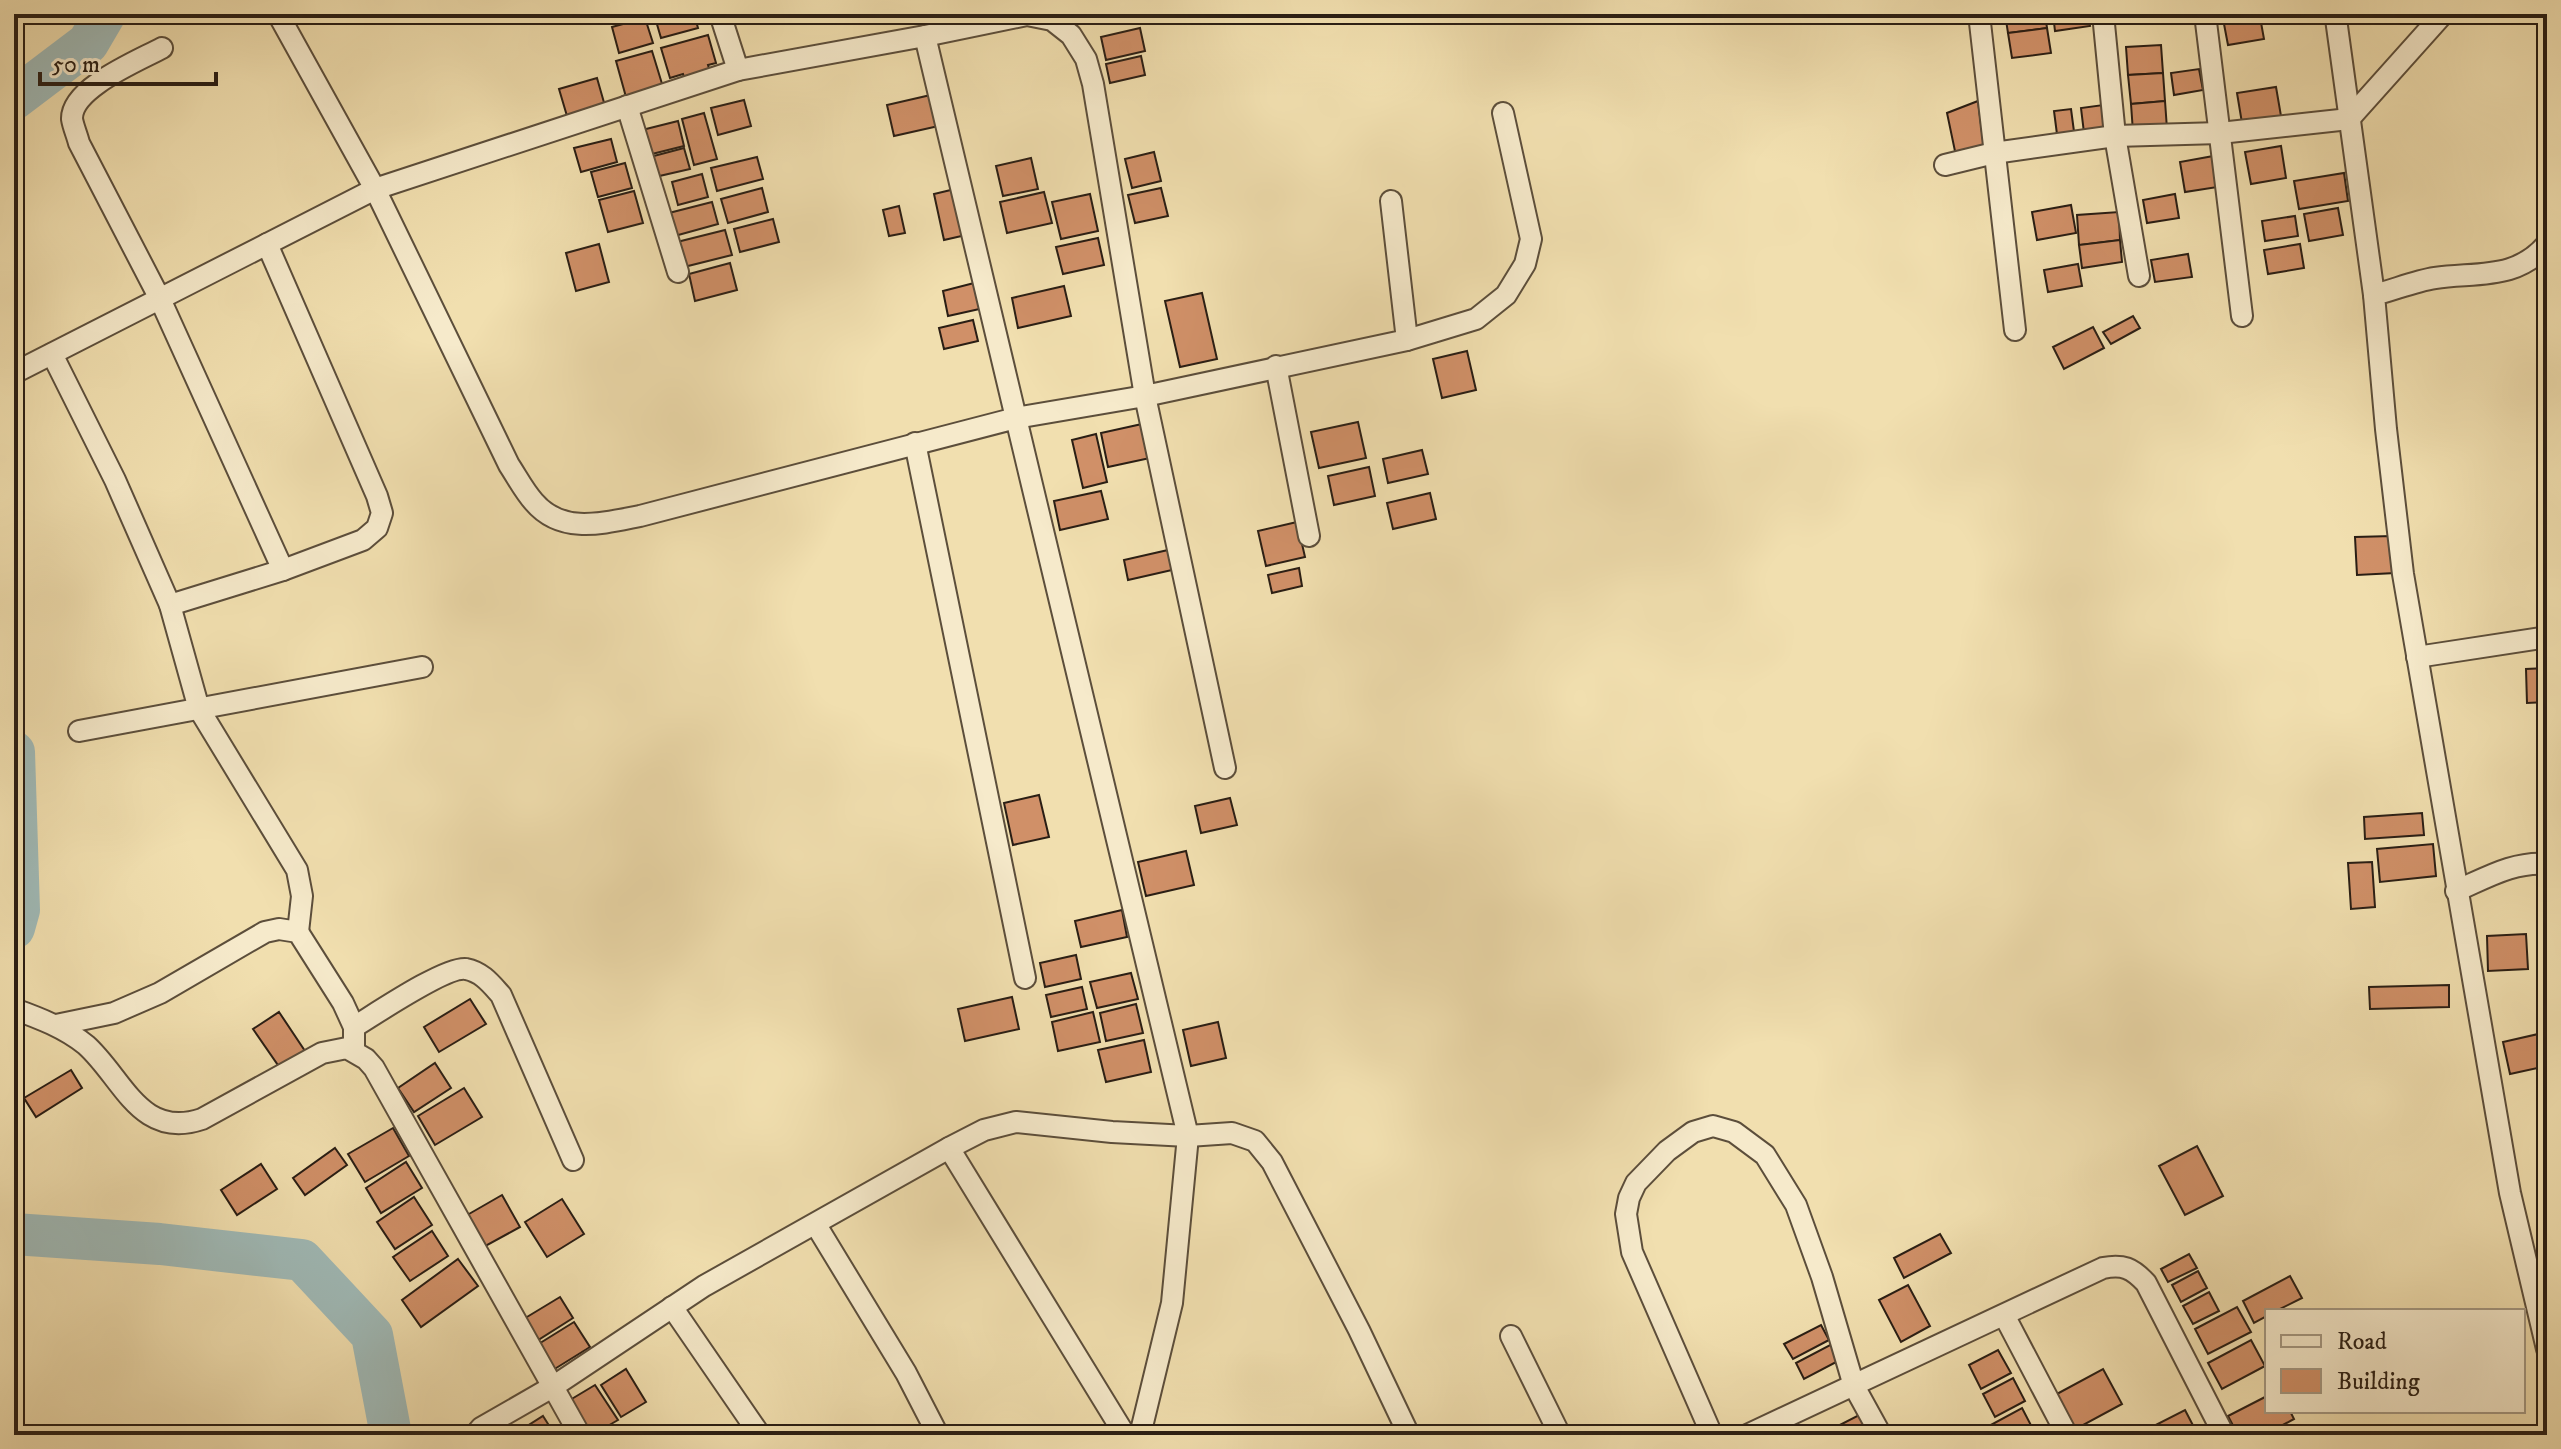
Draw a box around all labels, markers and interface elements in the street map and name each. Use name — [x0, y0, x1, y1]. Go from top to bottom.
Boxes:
scale bar — [40, 36, 216, 86]
text: 50 m — [52, 50, 100, 80]
legend — [2265, 1309, 2525, 1413]
text: Road — [2337, 1327, 2387, 1357]
text: Building — [2337, 1367, 2420, 1397]

